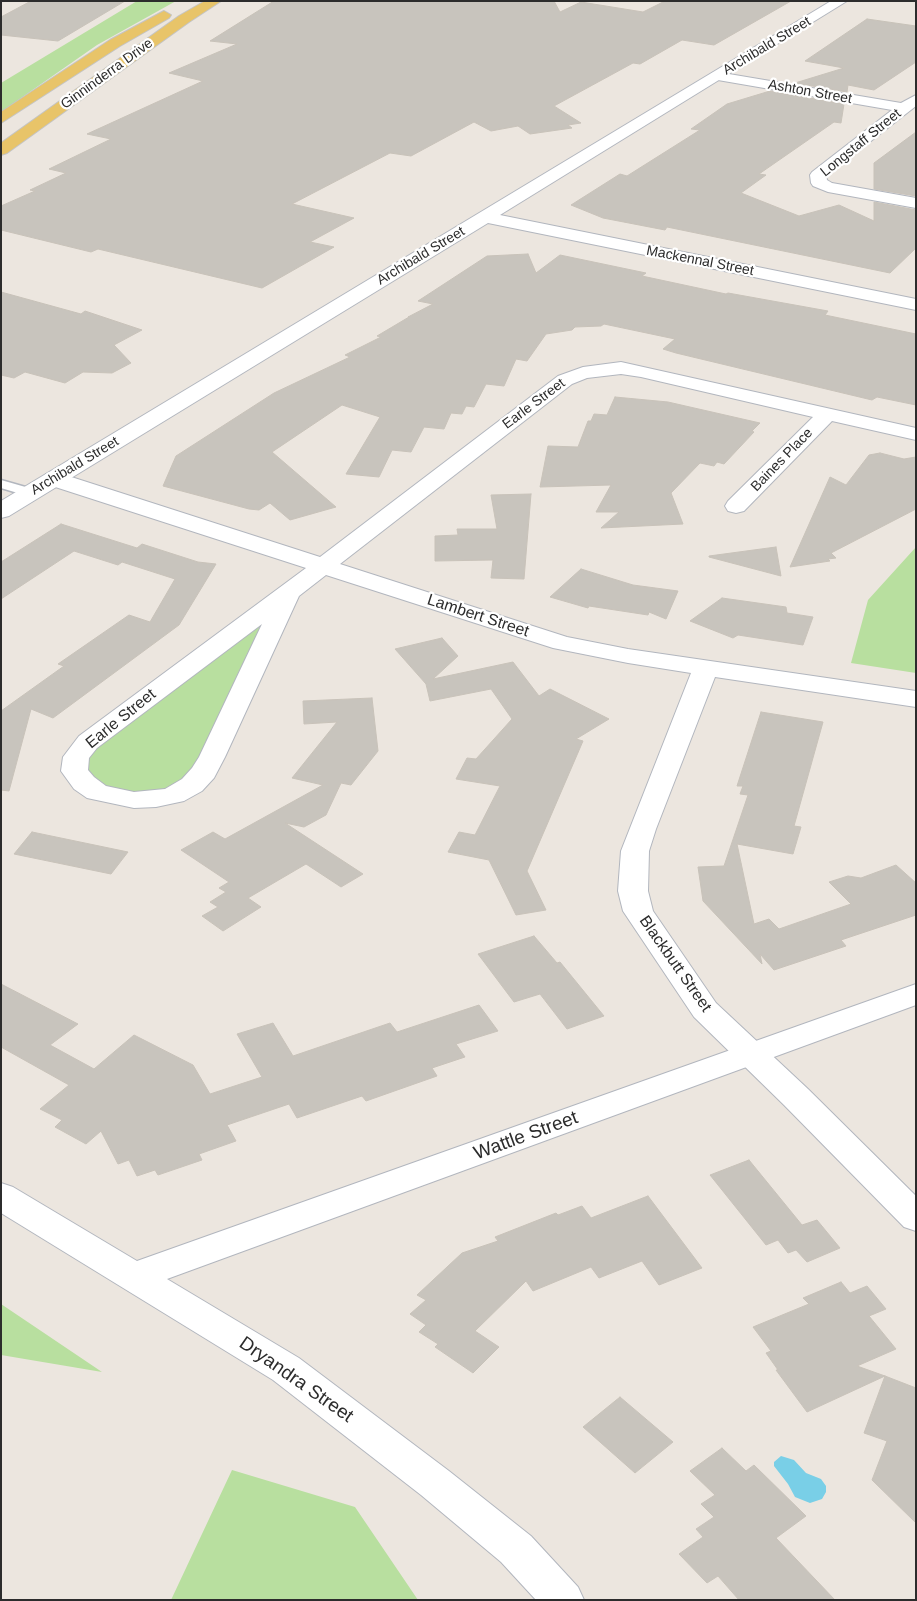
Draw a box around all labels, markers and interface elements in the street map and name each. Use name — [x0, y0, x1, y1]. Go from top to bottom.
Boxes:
street label: Archibald Street — [720, 13, 814, 79]
street label: Ginninderra Drive — [58, 35, 156, 113]
street label: Ashton Street — [767, 76, 853, 108]
street label: Longstaff Street — [817, 105, 905, 181]
street label: Archibald Street — [374, 223, 468, 289]
street label: Mackennal Street — [645, 242, 755, 280]
street label: Earle Street — [499, 375, 569, 433]
street label: Baines Place — [748, 425, 816, 495]
street label: Archibald Street — [28, 433, 122, 499]
street label: Lambert Street — [425, 591, 531, 641]
street label: Earle Street — [82, 685, 160, 753]
street label: Blackbutt Street — [635, 912, 715, 1016]
street label: Wattle Street — [471, 1107, 581, 1165]
street label: Dryandra Street — [235, 1332, 357, 1428]

